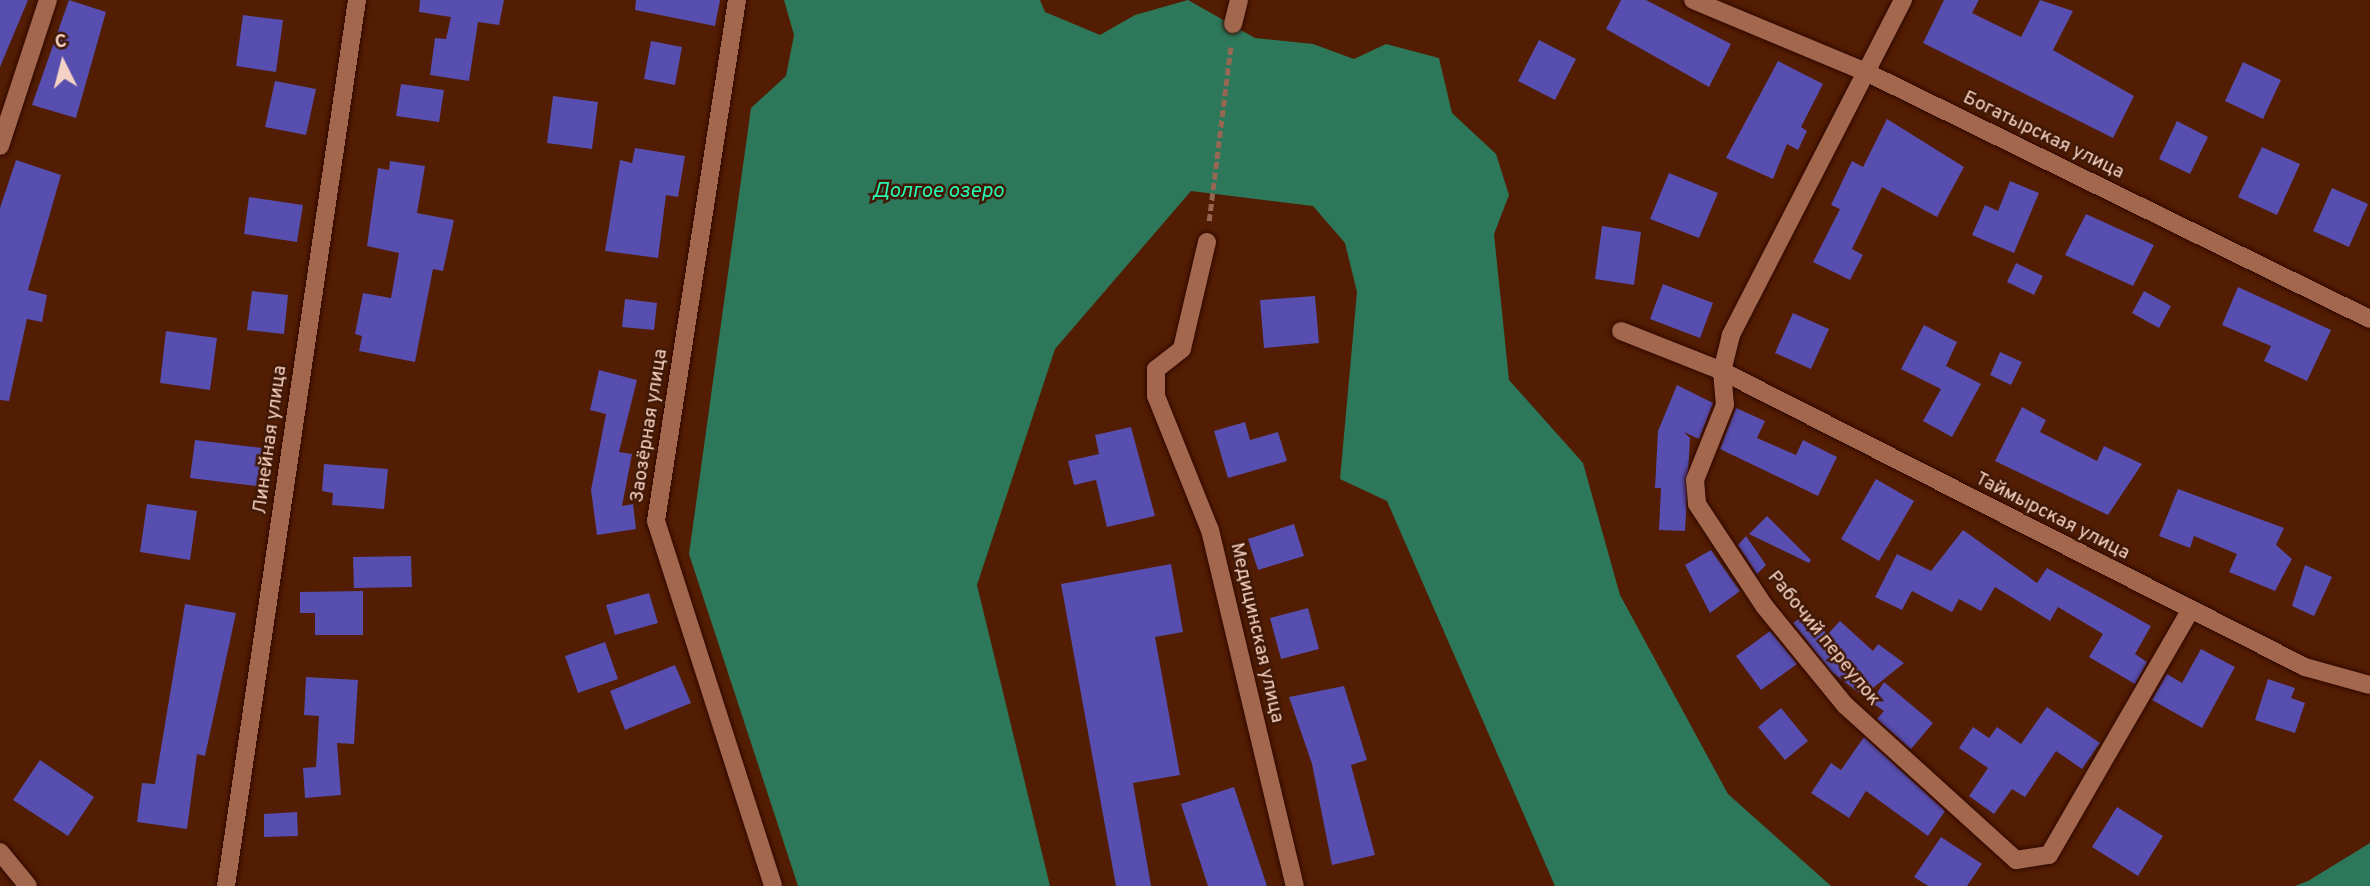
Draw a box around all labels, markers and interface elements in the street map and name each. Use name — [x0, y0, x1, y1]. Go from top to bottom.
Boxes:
north arrow — [28, 28, 98, 98]
text: С — [54, 30, 68, 55]
street label: Богатырская улица — [1959, 87, 2127, 185]
water label: Долгое озеро — [872, 179, 1004, 205]
street label: Заозёрная улица — [627, 347, 673, 505]
street label: Линейная улица — [249, 364, 293, 516]
street label: Таймырская улица — [1971, 468, 2133, 566]
street label: Медицинская улица — [1224, 541, 1288, 725]
street label: Рабочий переулок — [1762, 567, 1884, 711]

